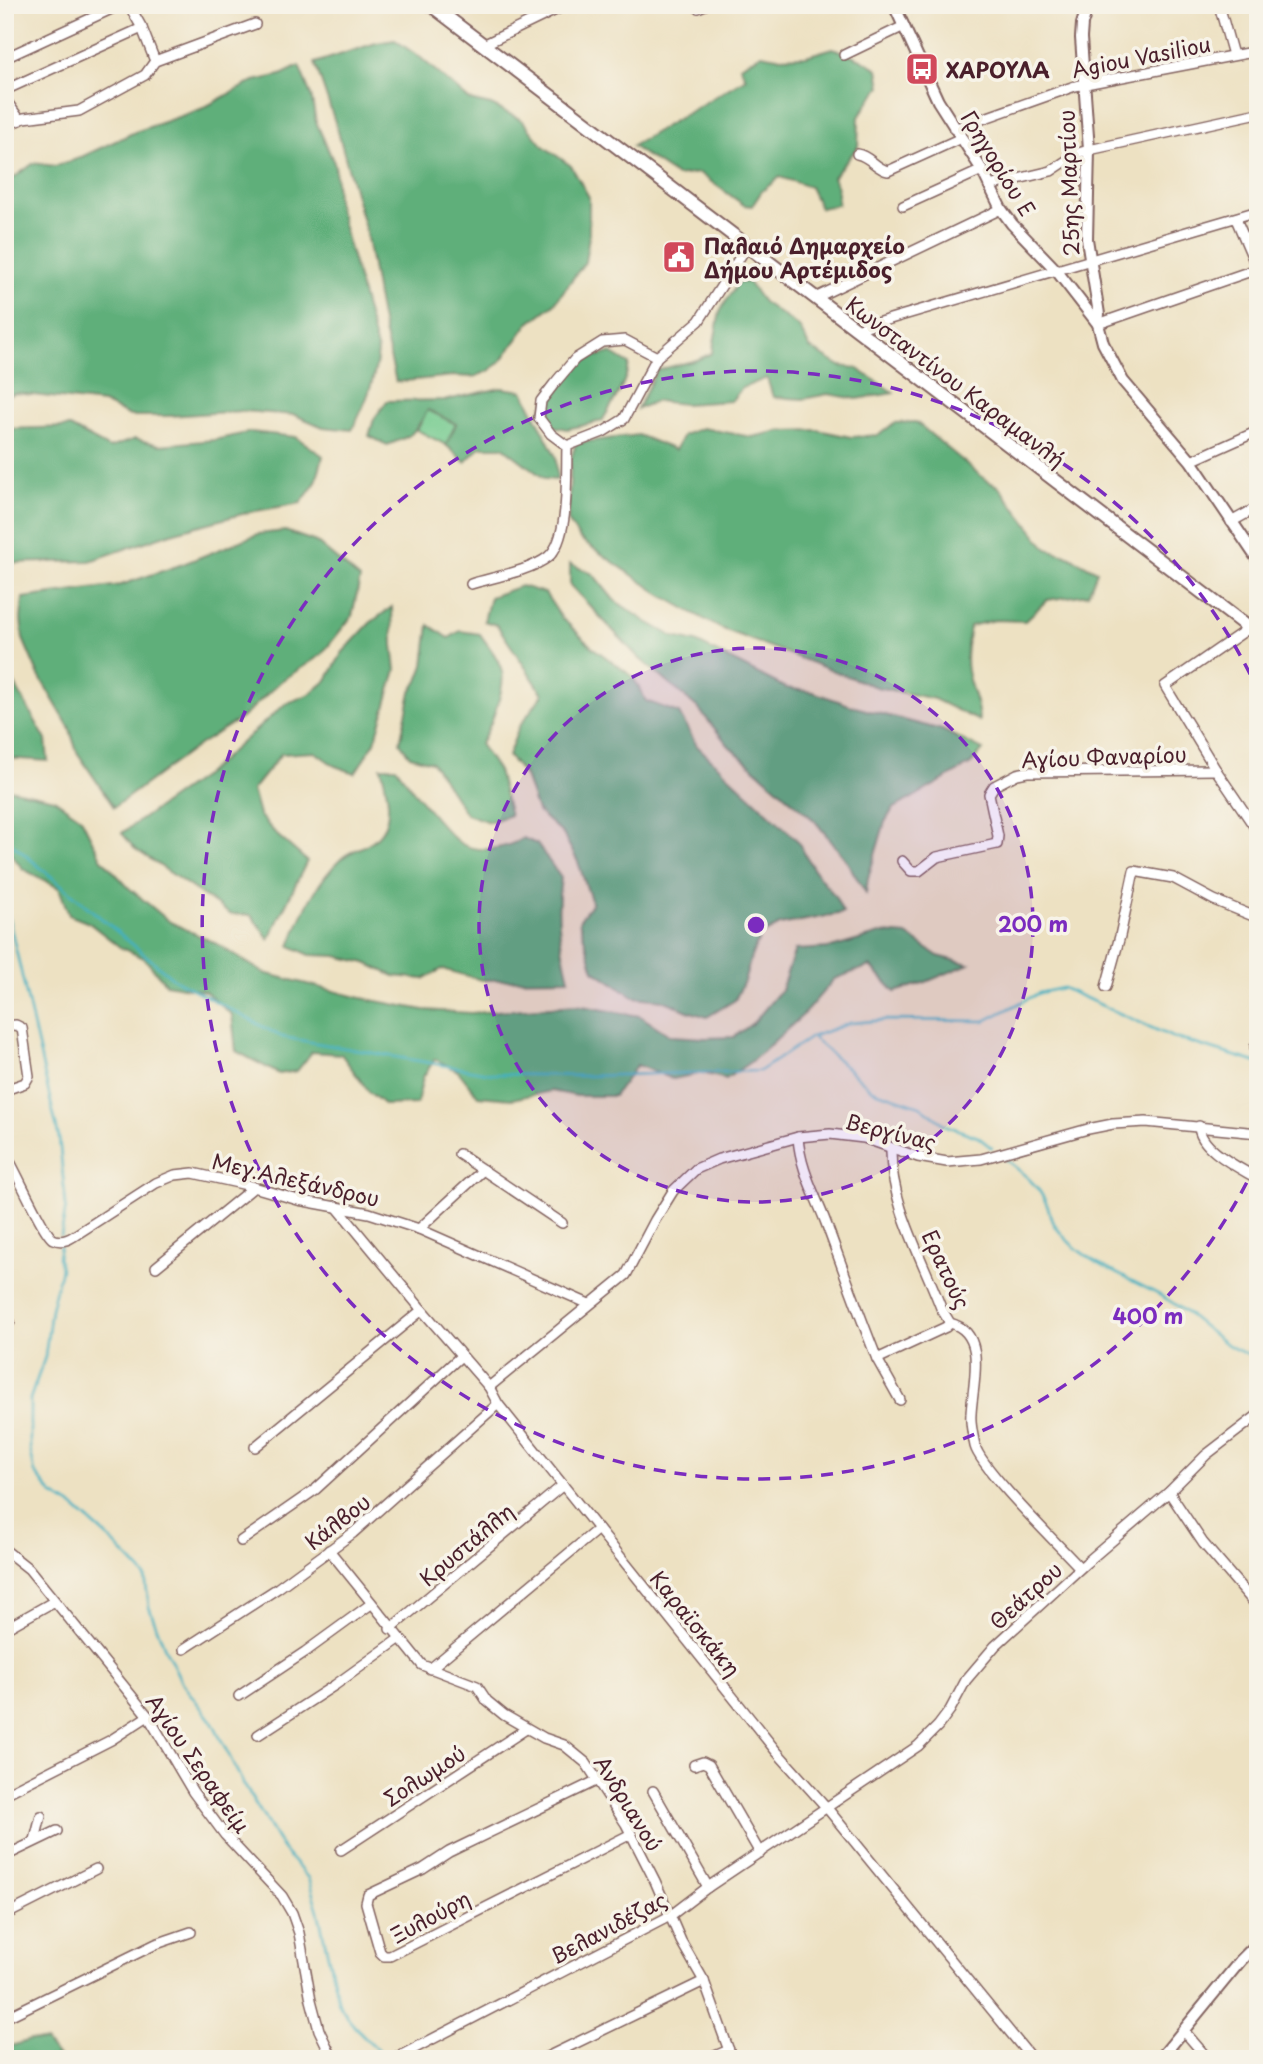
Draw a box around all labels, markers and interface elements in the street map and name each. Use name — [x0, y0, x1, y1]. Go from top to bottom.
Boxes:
street label: Agiou Vasiliou — [1069, 27, 1213, 85]
bus stop icon: ΧΑΡΟΥΛΑ — [903, 50, 941, 88]
place label: ΧΑΡΟΥΛΑ — [946, 53, 1050, 85]
street label: Γρηγορίου Ε — [954, 104, 1044, 222]
street label: 25ης Μαρτίου — [1049, 109, 1087, 257]
place label: Παλαιό Δημαρχείο Δήμου Αρτέμιδος — [704, 229, 905, 285]
public building icon: Παλαιό Δημαρχείο Δήμου Αρτέμιδος — [660, 238, 698, 276]
street label: Κωνσταντίνου Καραμανλή — [840, 288, 1072, 474]
street label: Αγίου Φαναρίου — [1021, 737, 1187, 775]
text: 200 m — [998, 907, 1068, 939]
centre of rings — [744, 913, 768, 937]
street label: Βεργίνας — [842, 1104, 940, 1158]
street label: Μεγ.Αλεξάνδρου — [209, 1144, 383, 1214]
street label: Ερατούς — [915, 1224, 979, 1314]
text: 400 m — [1113, 1299, 1183, 1331]
street label: Κάλβου — [297, 1485, 377, 1557]
street label: Κρυστάλλη — [412, 1495, 520, 1593]
street label: Θεάτρου — [981, 1554, 1069, 1636]
street label: Καραϊσκάκη — [643, 1563, 749, 1683]
street label: Αγίου Σεραφείμ — [139, 1687, 259, 1839]
street label: Σολωμού — [377, 1737, 471, 1813]
street label: Ανδριανού — [587, 1749, 671, 1857]
street label: Ξυλούρη — [384, 1882, 476, 1950]
street label: Βελανιδέζας — [544, 1883, 672, 1971]

